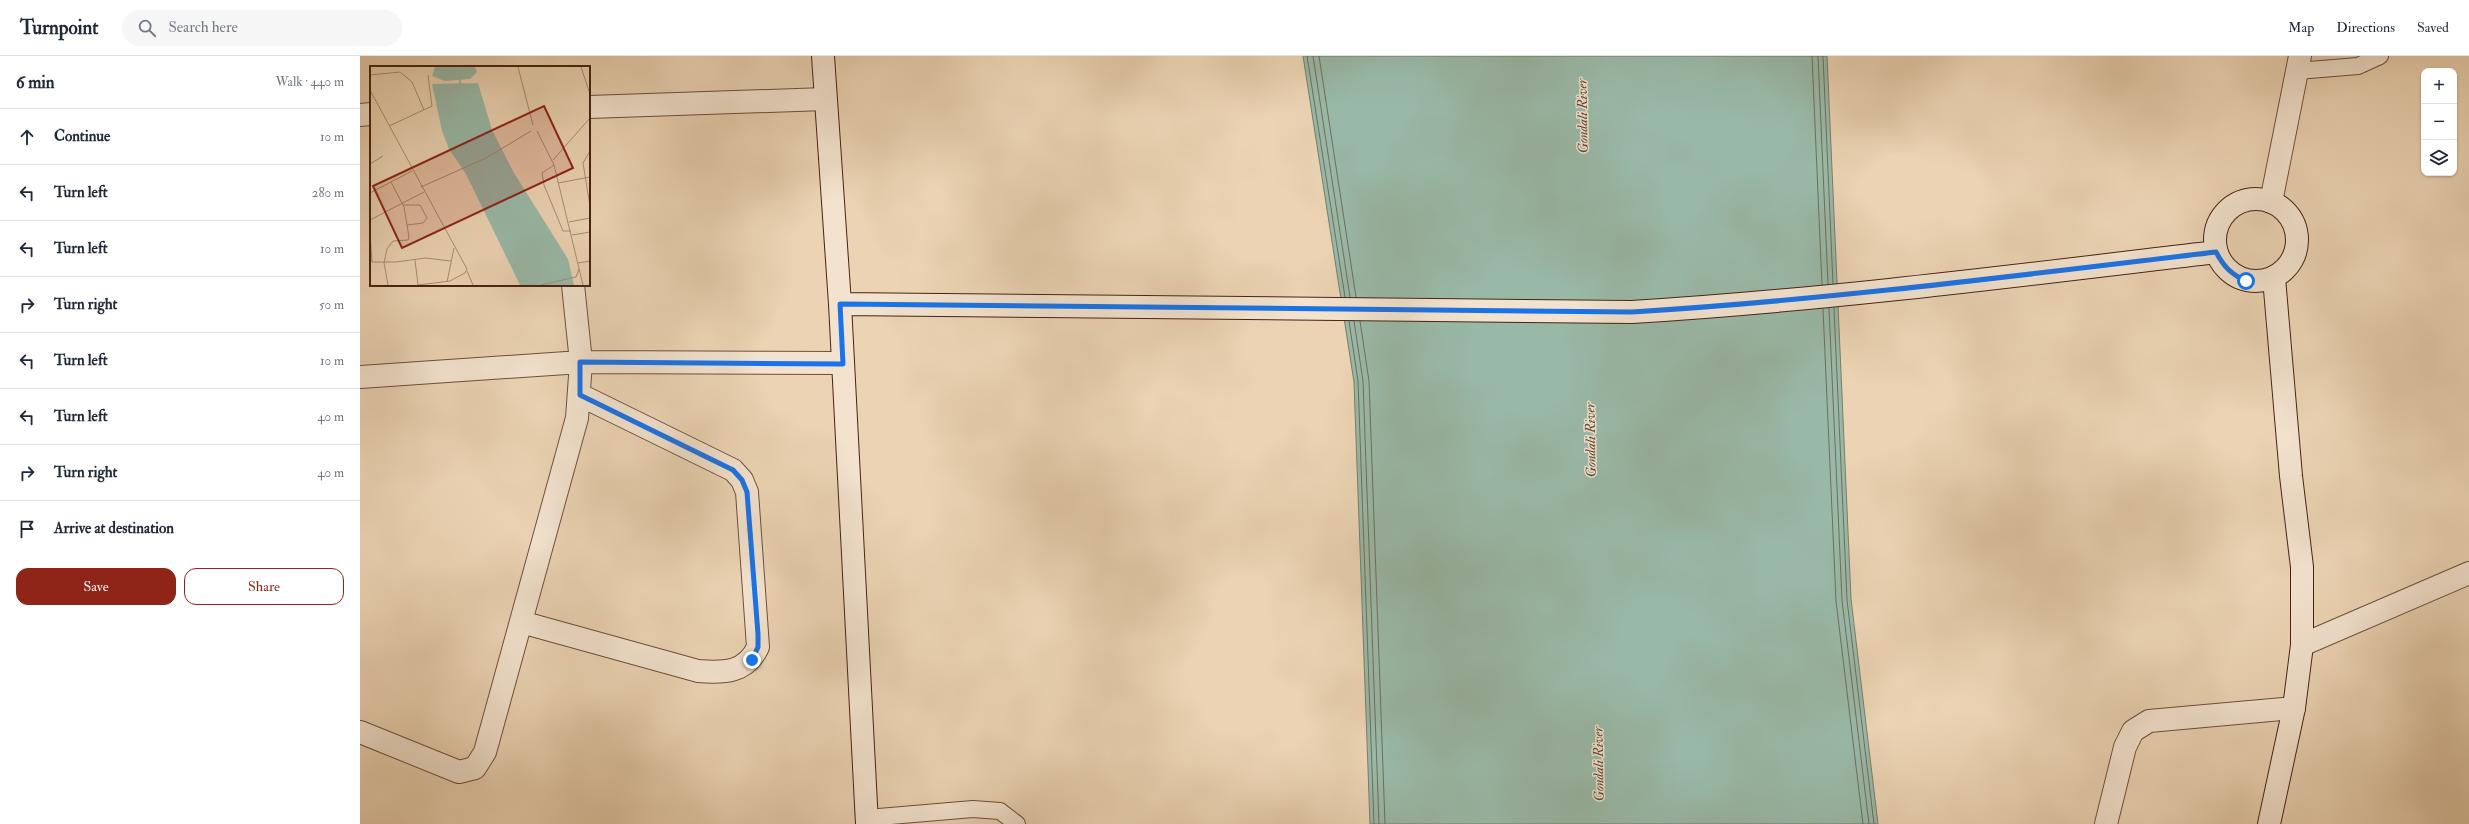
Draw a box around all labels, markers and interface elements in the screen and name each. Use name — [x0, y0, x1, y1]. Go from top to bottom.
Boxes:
search box — [122, 10, 402, 46]
text: Turnpoint — [20, 16, 98, 40]
icon: search — [136, 17, 158, 39]
text: Search here — [168, 18, 238, 37]
text: Map — [2288, 19, 2314, 36]
text: Directions — [2336, 19, 2395, 36]
text: Saved — [2417, 19, 2449, 36]
inset map — [370, 66, 590, 286]
map controls — [2421, 68, 2457, 176]
button: + — [2421, 68, 2457, 104]
text: 6 min — [16, 72, 55, 93]
text: Walk · 440 m — [275, 74, 344, 90]
water label: Gondali River — [1573, 78, 1592, 153]
button: − — [2421, 104, 2457, 140]
icon: ahead — [16, 126, 38, 148]
text: Continue — [54, 127, 110, 146]
text: 10 m — [320, 129, 344, 145]
button: layers — [2421, 140, 2457, 176]
icon: left — [16, 182, 38, 204]
text: Turn left — [54, 183, 108, 202]
text: 280 m — [312, 185, 344, 201]
icon: left — [16, 238, 38, 260]
text: Turn left — [54, 239, 108, 258]
text: 10 m — [320, 241, 344, 257]
route start — [2237, 272, 2255, 290]
icon: right — [16, 294, 38, 316]
text: Turn right — [54, 295, 117, 314]
text: 50 m — [319, 297, 344, 313]
icon: left — [16, 350, 38, 372]
text: Turn left — [54, 351, 108, 370]
text: 10 m — [320, 353, 344, 369]
water label: Gondali River — [1581, 402, 1600, 477]
icon: left — [16, 406, 38, 428]
text: Turn left — [54, 407, 108, 426]
text: 40 m — [318, 409, 344, 425]
icon: right — [16, 462, 38, 484]
text: Turn right — [54, 463, 117, 482]
text: 40 m — [318, 465, 344, 481]
icon: arrive — [16, 518, 38, 540]
text: Arrive at destination — [54, 519, 174, 538]
button: Save — [16, 568, 176, 605]
button: Share — [184, 568, 344, 605]
route end — [743, 651, 761, 669]
water label: Gondali River — [1589, 726, 1608, 801]

